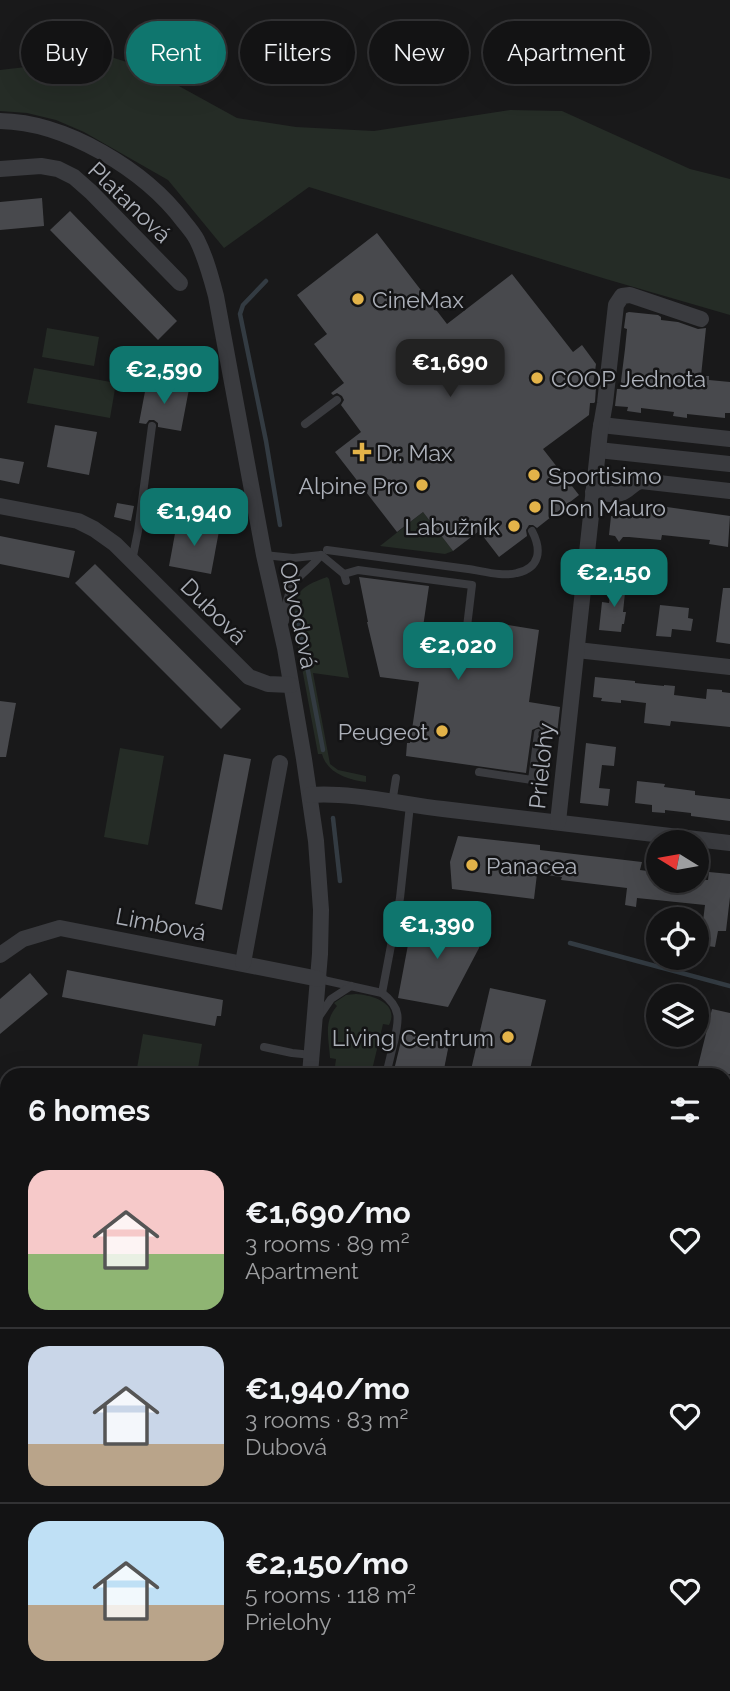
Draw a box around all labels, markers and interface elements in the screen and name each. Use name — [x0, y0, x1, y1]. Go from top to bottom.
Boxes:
chip: Buy — [21, 21, 112, 84]
chip: Rent — [126, 21, 226, 84]
chip: Filters — [240, 21, 355, 84]
chip: New — [369, 21, 469, 84]
chip: Apartment — [483, 21, 650, 84]
street label: Platanová — [83, 156, 177, 248]
place label: CineMax — [372, 286, 464, 313]
marker: CineMax — [350, 291, 366, 307]
pin: €1,690 — [393, 340, 507, 399]
pin: €2,590 — [107, 346, 221, 406]
text: €1,690 — [412, 348, 488, 375]
text: €2,590 — [125, 355, 203, 382]
place label: COOP Jednota — [551, 365, 706, 392]
marker: COOP Jednota — [529, 370, 545, 386]
place label: Dr. Max — [376, 439, 453, 466]
marker: Dr. Max — [354, 444, 370, 460]
place label: Sportisimo — [548, 462, 662, 489]
marker: Sportisimo — [526, 467, 542, 483]
place label: Alpine Pro — [299, 472, 408, 499]
marker: Alpine Pro — [414, 477, 430, 493]
pin: €1,940 — [137, 489, 251, 548]
place label: Don Mauro — [549, 494, 666, 521]
text: €1,940 — [156, 497, 232, 524]
marker: Don Mauro — [527, 499, 543, 515]
place label: Labužník — [404, 513, 500, 540]
marker: Labužník — [506, 518, 522, 534]
pin: €2,150 — [557, 550, 671, 609]
text: €2,150 — [577, 558, 651, 585]
street label: Obvodová — [274, 559, 324, 671]
street label: Dubová — [175, 572, 253, 650]
pin: €2,020 — [401, 622, 515, 682]
text: €2,020 — [419, 631, 497, 658]
place label: Peugeot — [338, 718, 428, 745]
street label: Prielohy — [523, 722, 559, 810]
marker: Peugeot — [434, 723, 450, 739]
north arrow — [646, 830, 709, 892]
map controls — [646, 830, 709, 1047]
place label: Panacea — [486, 852, 577, 879]
marker: Panacea — [464, 857, 480, 873]
street label: Limbová — [114, 902, 208, 946]
pin: €1,390 — [380, 902, 494, 961]
button: locate — [646, 907, 709, 970]
text: €1,390 — [399, 910, 475, 937]
button: layers — [646, 984, 709, 1047]
place label: Living Centrum — [332, 1024, 494, 1051]
marker: Living Centrum — [500, 1029, 516, 1045]
icon: filters — [666, 1091, 704, 1129]
text: 6 homes — [28, 1093, 150, 1128]
text: €1,690/mo — [245, 1195, 411, 1230]
icon: home — [84, 1198, 168, 1282]
icon: heart — [666, 1221, 704, 1259]
text: 3 rooms · 89 m² — [245, 1230, 410, 1257]
text: Apartment — [245, 1257, 359, 1284]
text: €1,940/mo — [245, 1371, 410, 1406]
icon: home — [84, 1374, 168, 1458]
icon: heart — [666, 1397, 704, 1435]
text: 3 rooms · 83 m² — [245, 1406, 408, 1433]
text: Dubová — [245, 1433, 327, 1460]
text: €2,150/mo — [245, 1546, 408, 1581]
icon: home — [84, 1549, 168, 1633]
icon: heart — [666, 1572, 704, 1610]
text: 5 rooms · 118 m² — [245, 1581, 416, 1608]
text: Prielohy — [245, 1608, 331, 1635]

